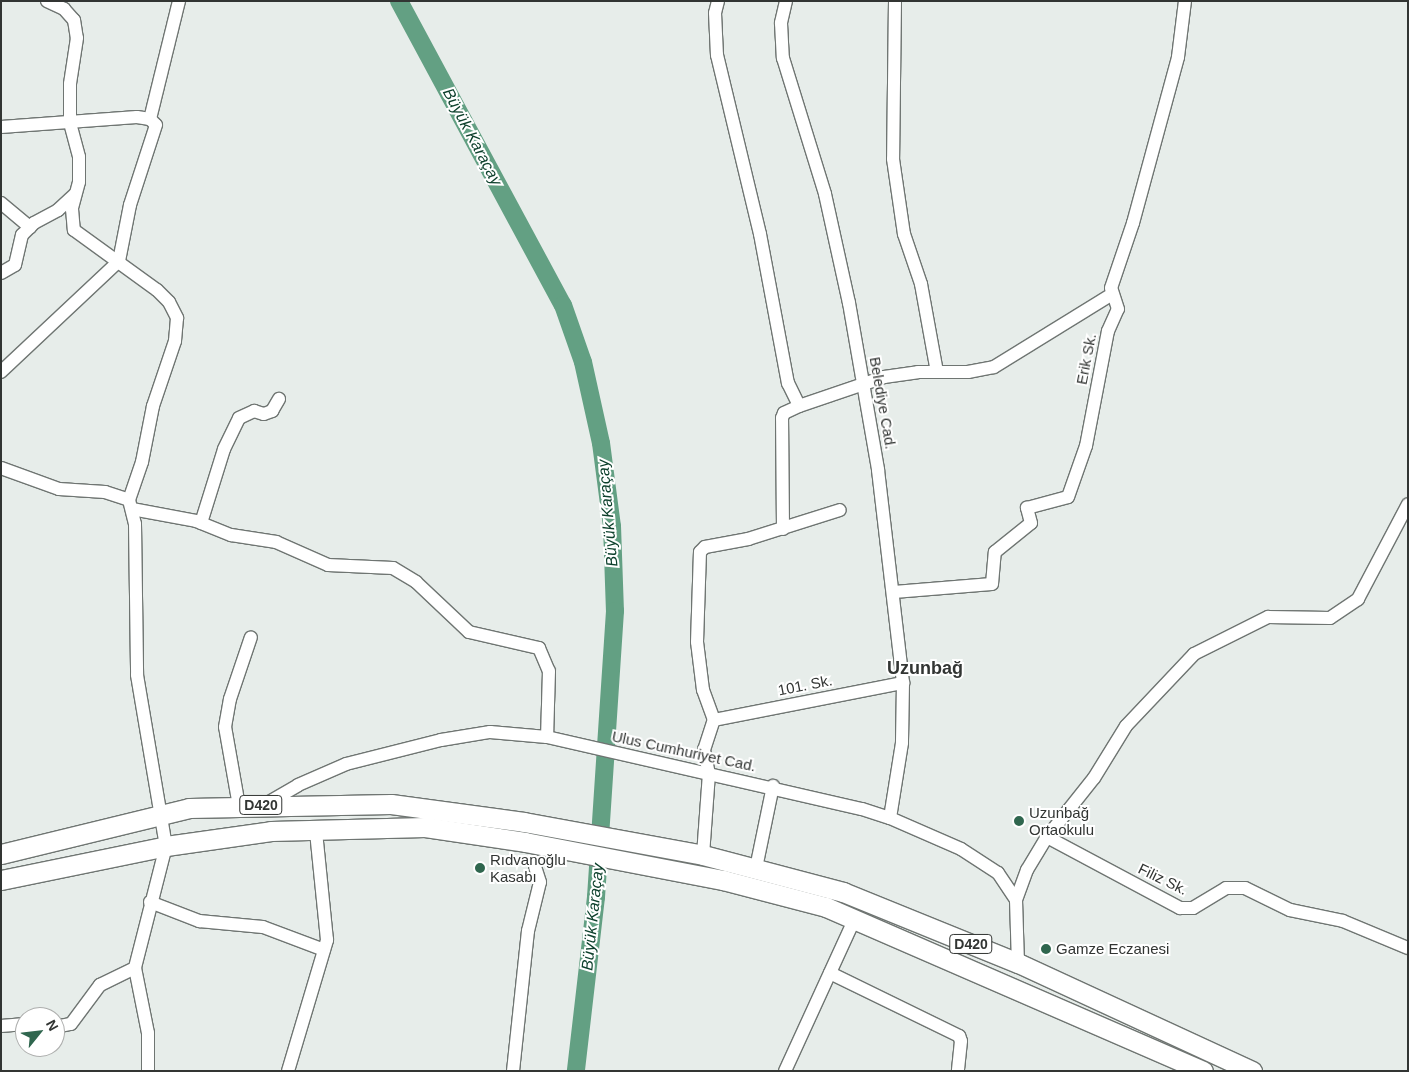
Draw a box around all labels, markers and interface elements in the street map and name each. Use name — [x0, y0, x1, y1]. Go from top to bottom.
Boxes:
water label: Büyük Karaçay — [438, 85, 506, 189]
street label: Erik Sk. — [1072, 332, 1100, 386]
street label: Belediye Cad. — [866, 355, 900, 451]
water label: Büyük Karaçay — [594, 459, 622, 567]
district label: Uzunbağ — [887, 657, 963, 679]
street label: 101. Sk. — [776, 671, 834, 699]
street label: Ulus Cumhuriyet Cad. — [610, 727, 758, 775]
road number: D420 — [238, 794, 284, 816]
place label: Uzunbağ Ortaokulu — [1029, 803, 1094, 838]
marker: Uzunbağ Ortaokulu — [1013, 815, 1025, 827]
place label: Rıdvanoğlu Kasabı — [490, 850, 566, 885]
street label: Filiz Sk. — [1135, 859, 1191, 899]
marker: Rıdvanoğlu Kasabı — [474, 862, 486, 874]
water label: Büyük Karaçay — [578, 862, 608, 972]
road number: D420 — [948, 932, 994, 956]
place label: Gamze Eczanesi — [1056, 940, 1169, 958]
marker: Gamze Eczanesi — [1040, 943, 1052, 955]
north arrow — [15, 1007, 65, 1057]
text: N — [43, 1017, 62, 1034]

